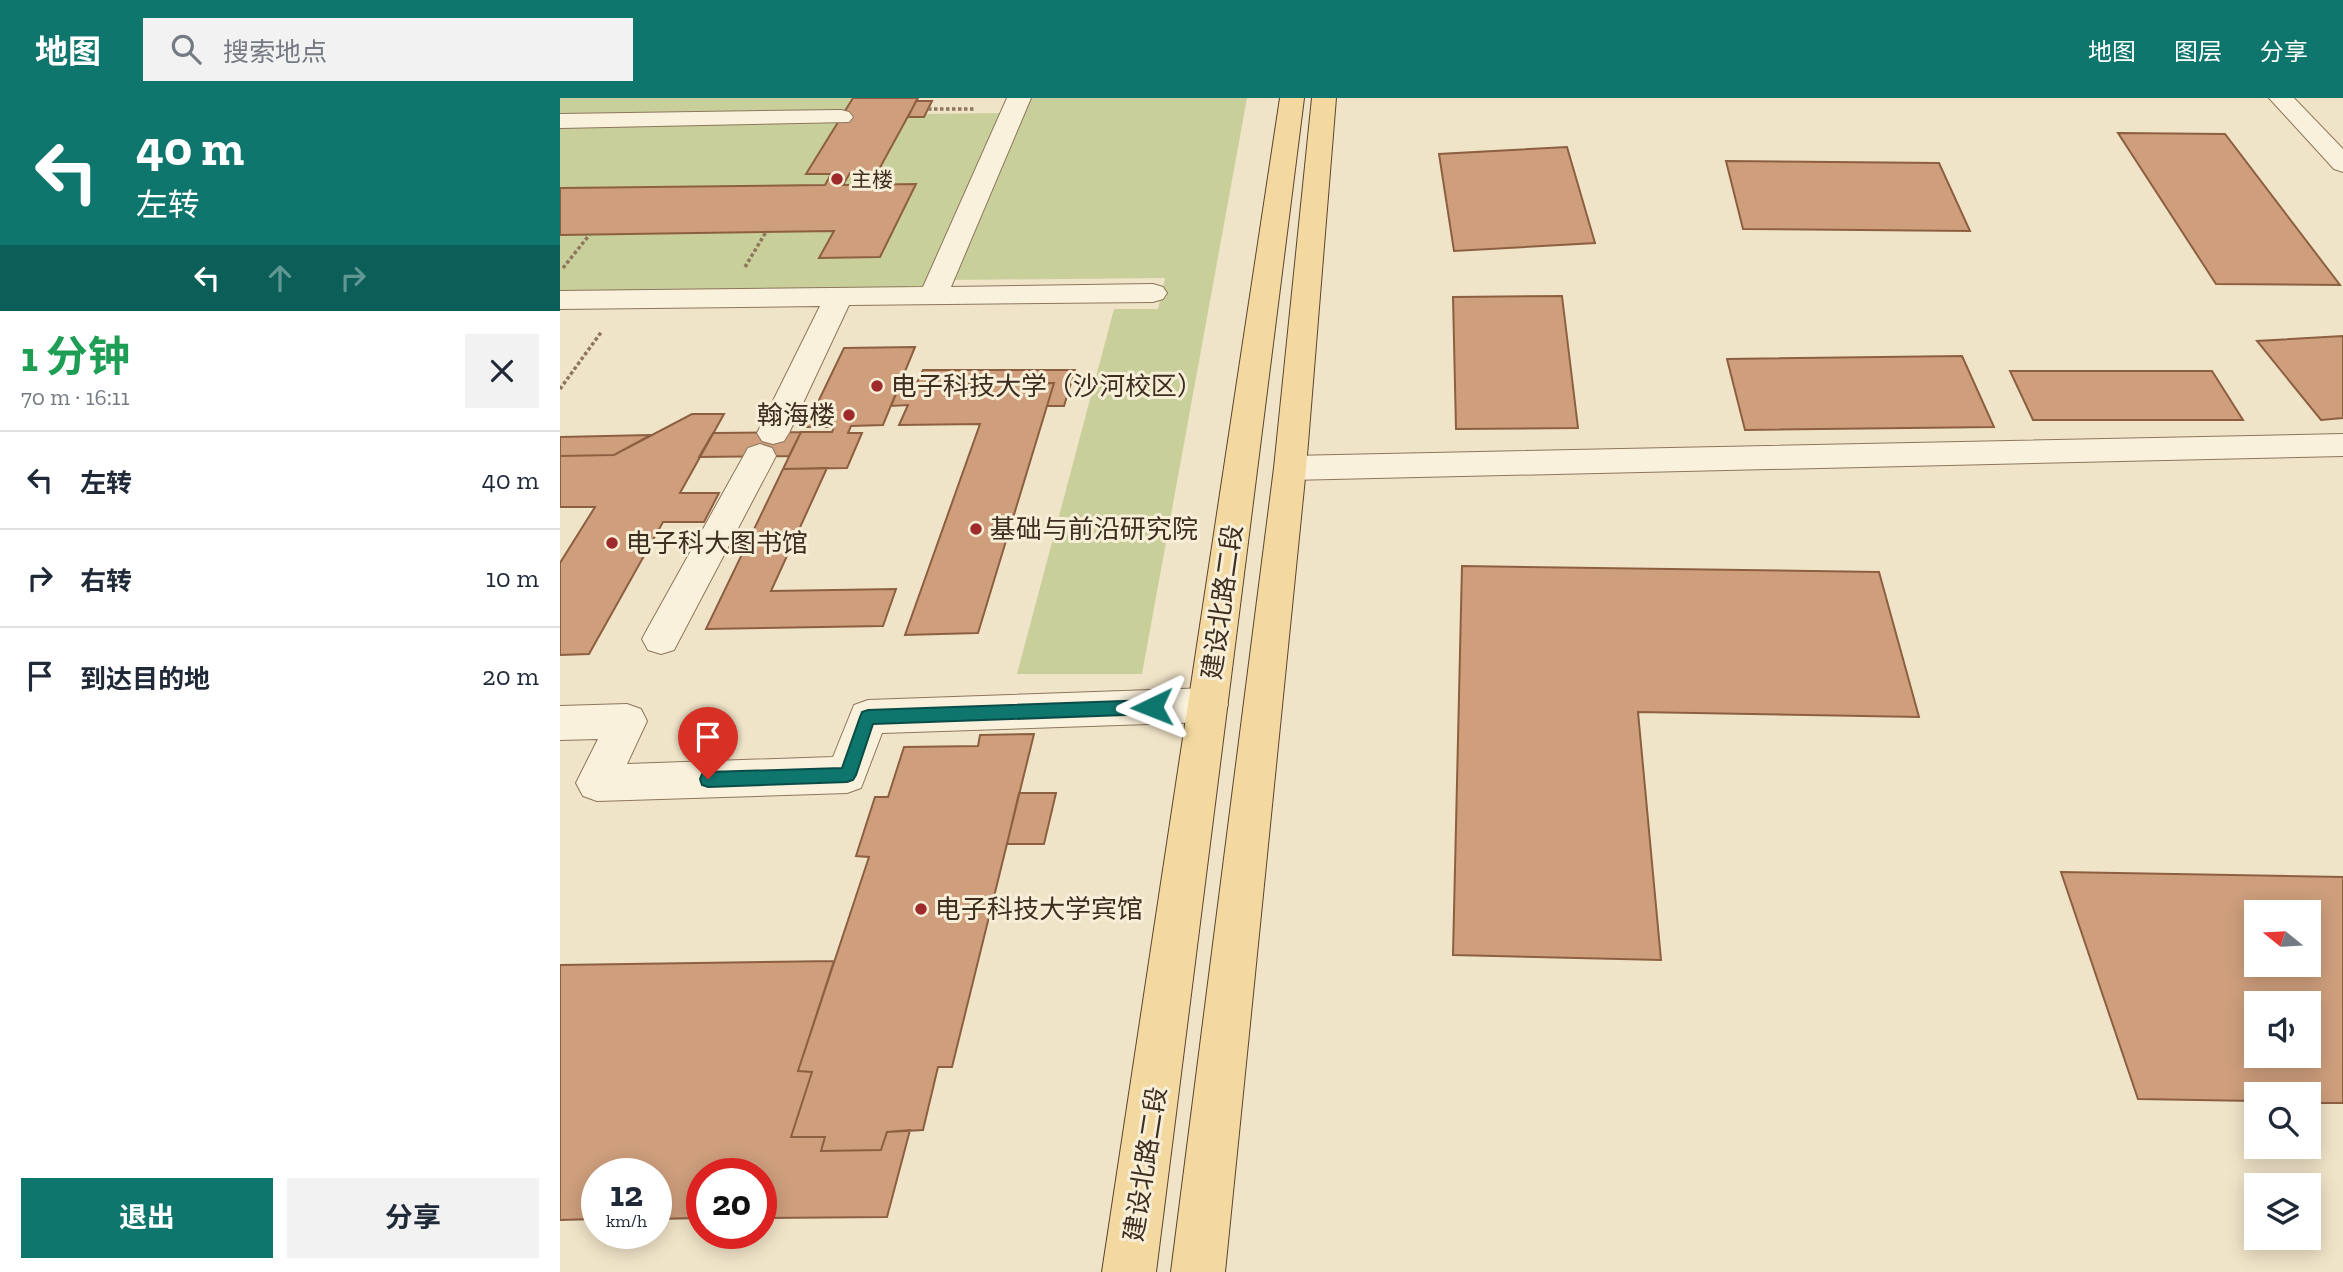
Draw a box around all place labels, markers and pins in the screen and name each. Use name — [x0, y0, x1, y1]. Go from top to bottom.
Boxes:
place label: 主楼 — [851, 167, 893, 192]
marker: 主楼 — [829, 171, 845, 187]
place label: 电子科技大学（沙河校区） — [891, 370, 1203, 402]
marker: 电子科技大学（沙河校区） — [869, 378, 885, 394]
place label: 翰海楼 — [757, 399, 835, 431]
marker: 翰海楼 — [841, 407, 857, 423]
place label: 基础与前沿研究院 — [990, 513, 1198, 545]
marker: 基础与前沿研究院 — [968, 521, 984, 537]
place label: 电子科大图书馆 — [626, 527, 808, 559]
marker: 电子科大图书馆 — [604, 535, 620, 551]
pin — [678, 707, 738, 779]
place label: 电子科技大学宾馆 — [935, 893, 1143, 925]
marker: 电子科技大学宾馆 — [913, 901, 929, 917]

